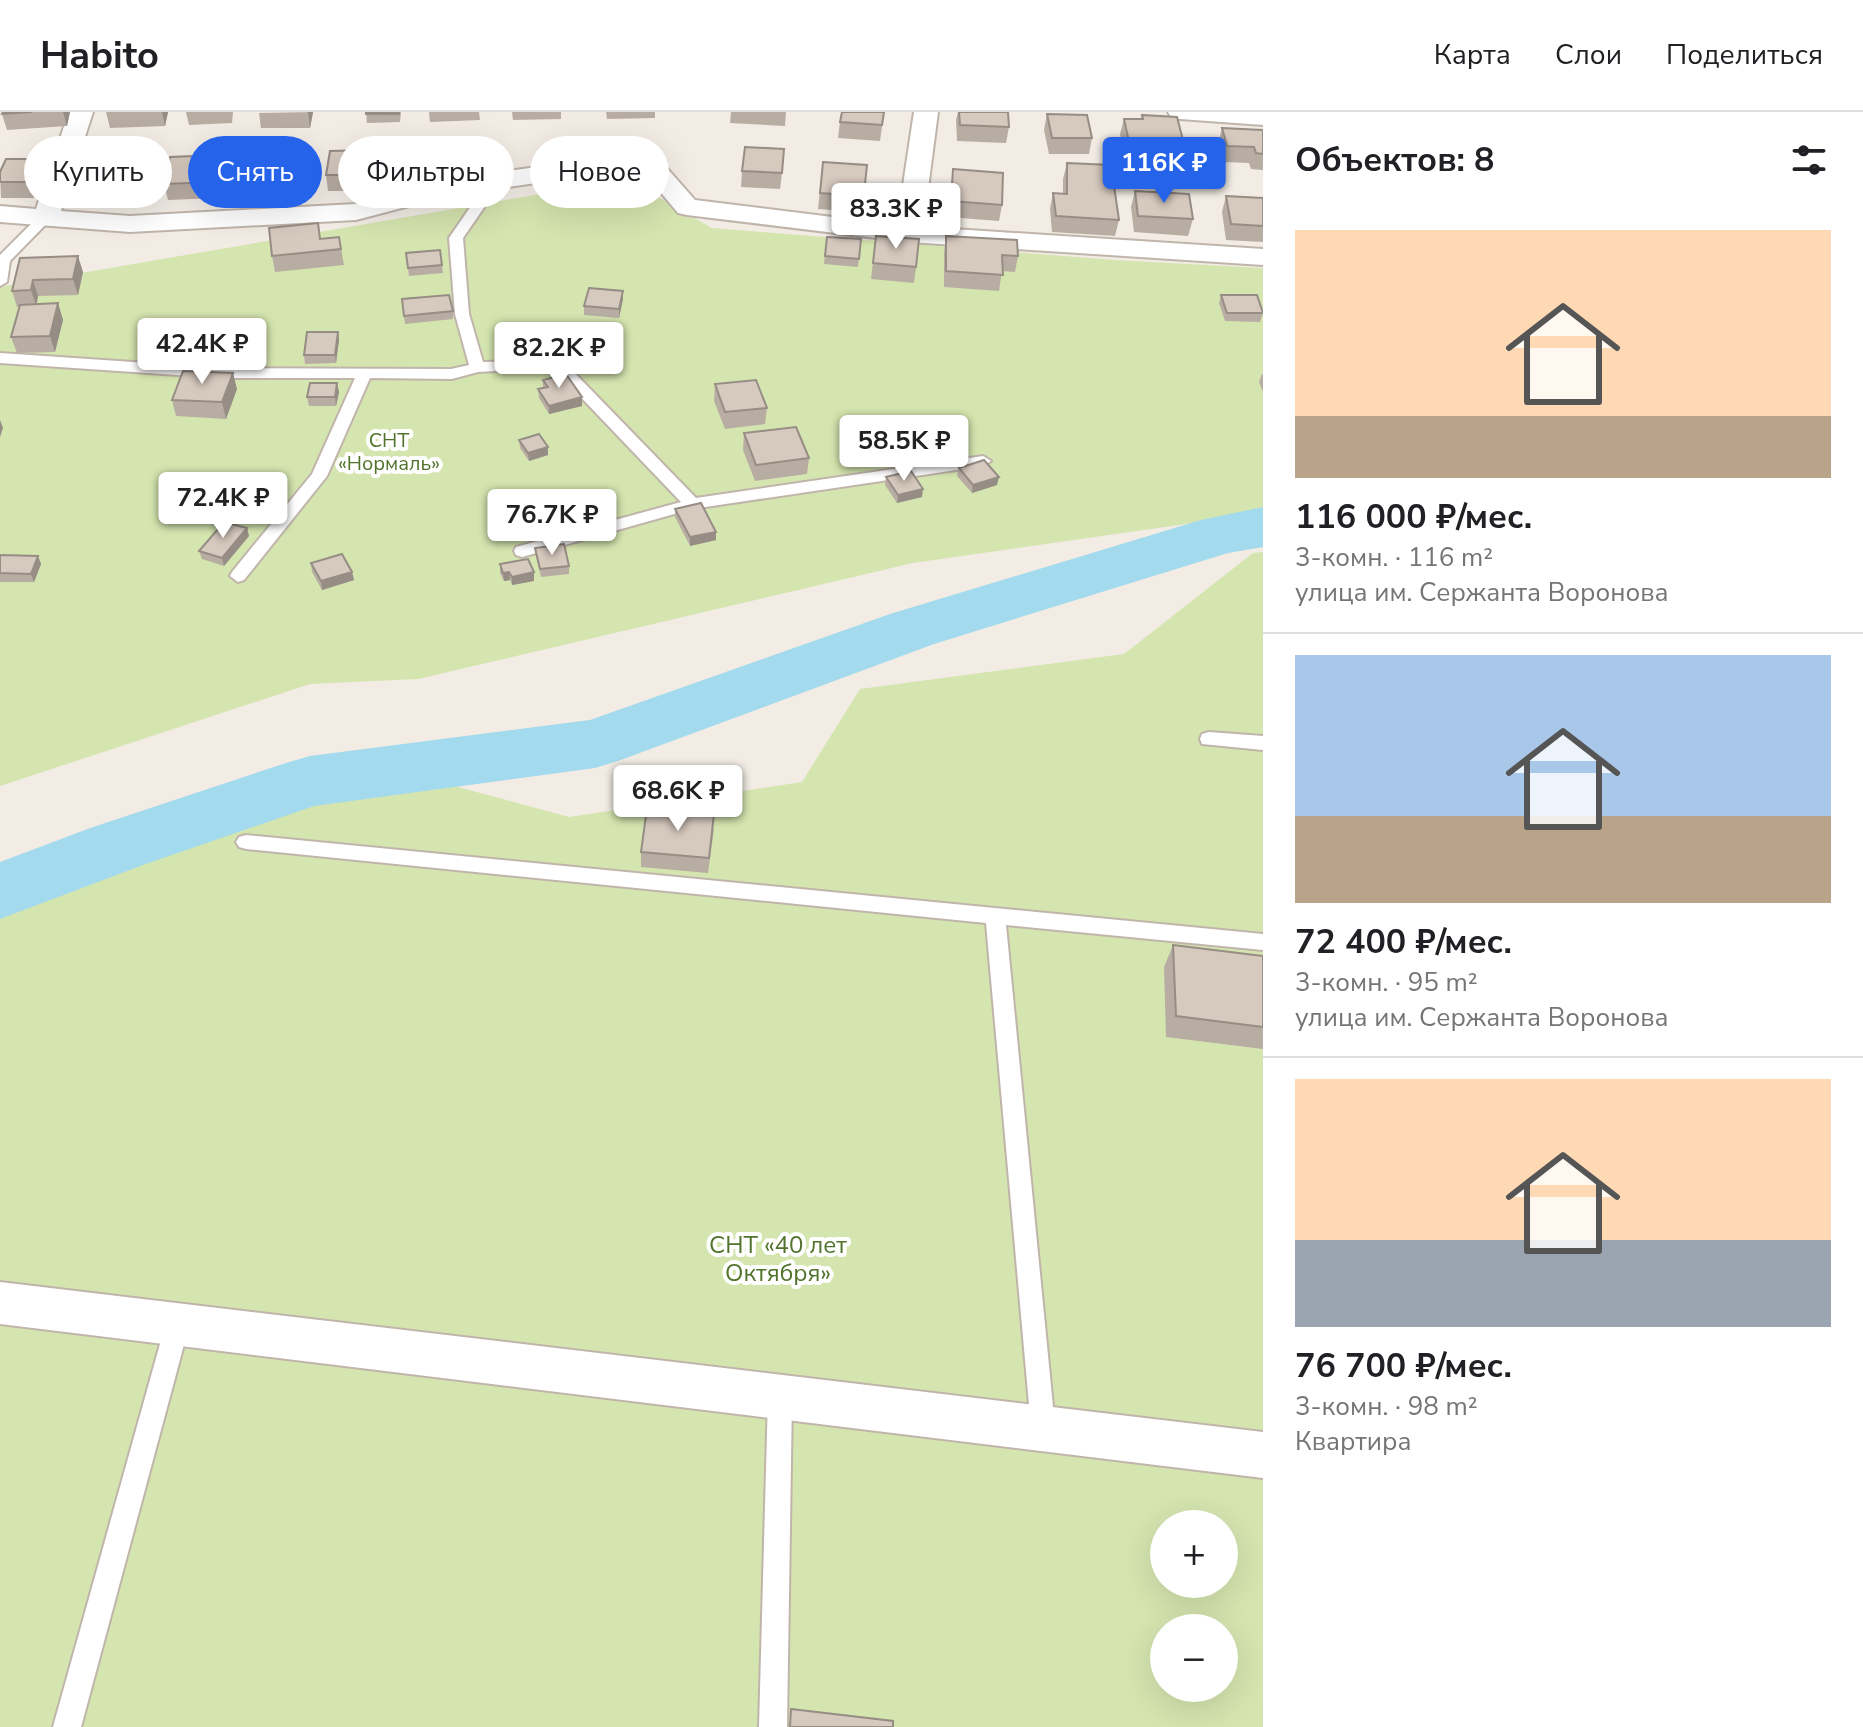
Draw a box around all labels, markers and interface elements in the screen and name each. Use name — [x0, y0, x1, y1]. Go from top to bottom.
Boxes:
text: Habito — [40, 30, 159, 81]
text: Карта — [1434, 36, 1511, 74]
text: Слои — [1555, 36, 1622, 74]
text: Поделиться — [1666, 36, 1823, 74]
chip: Купить — [24, 136, 172, 208]
chip: Снять — [188, 136, 322, 208]
chip: Фильтры — [338, 136, 514, 208]
chip: Новое — [530, 136, 669, 208]
pin: 116K ₽ — [1099, 137, 1229, 205]
text: Объектов: 8 — [1295, 137, 1494, 183]
icon: filters — [1787, 138, 1831, 182]
text: 116K ₽ — [1121, 145, 1207, 180]
pin: 83.3K ₽ — [822, 183, 970, 251]
text: 83.3K ₽ — [849, 191, 943, 226]
icon: home — [1491, 282, 1635, 426]
pin: 42.4K ₽ — [128, 318, 276, 386]
pin: 82.2K ₽ — [485, 322, 633, 390]
text: 42.4K ₽ — [155, 326, 249, 361]
text: 82.2K ₽ — [512, 330, 606, 365]
pin: 58.5K ₽ — [830, 415, 978, 483]
text: 58.5K ₽ — [857, 423, 951, 458]
park label: СНТ «Нормаль» — [338, 427, 440, 477]
pin: 72.4K ₽ — [149, 472, 297, 540]
text: 72.4K ₽ — [176, 480, 270, 515]
pin: 76.7K ₽ — [478, 489, 626, 557]
text: 116 000 ₽/мес. — [1295, 494, 1532, 540]
text: 76.7K ₽ — [505, 497, 599, 532]
text: 3-комн. · 116 m² — [1295, 540, 1493, 575]
text: улица им. Сержанта Воронова — [1295, 575, 1668, 610]
icon: home — [1491, 707, 1635, 851]
pin: 68.6K ₽ — [604, 765, 752, 833]
text: 68.6K ₽ — [631, 773, 725, 808]
text: 72 400 ₽/мес. — [1295, 919, 1512, 965]
text: 3-комн. · 95 m² — [1295, 965, 1478, 1000]
text: улица им. Сержанта Воронова — [1295, 1000, 1668, 1035]
icon: home — [1491, 1131, 1635, 1275]
park label: СНТ «40 лет Октября» — [709, 1229, 847, 1289]
text: 76 700 ₽/мес. — [1295, 1343, 1512, 1389]
text: 3-комн. · 98 m² — [1295, 1389, 1478, 1424]
text: Квартира — [1295, 1424, 1411, 1459]
map controls — [1150, 1510, 1238, 1702]
button: + — [1150, 1510, 1238, 1598]
button: − — [1150, 1614, 1238, 1702]

